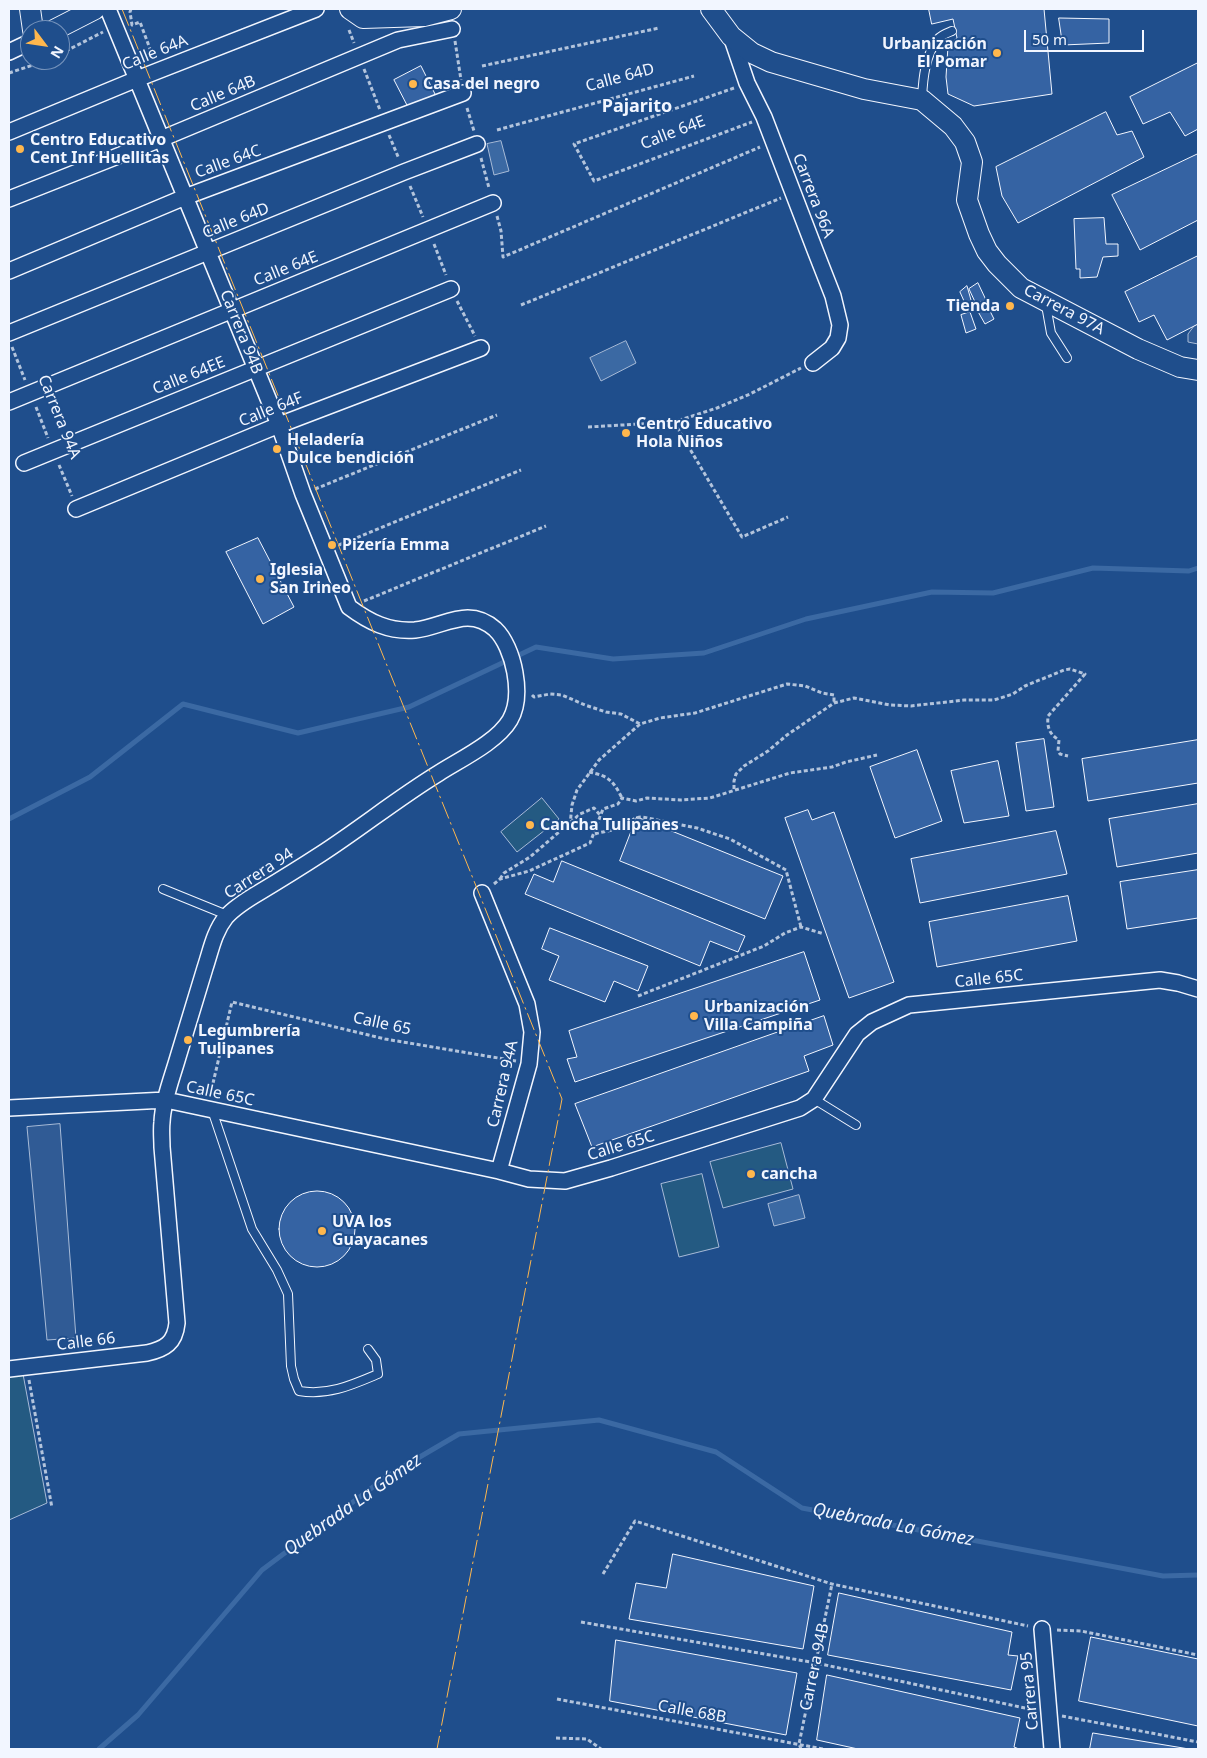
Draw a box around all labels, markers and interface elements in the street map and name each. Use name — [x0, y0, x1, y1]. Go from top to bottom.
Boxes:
north arrow — [20, 20, 70, 70]
scale bar — [1027, 20, 1147, 52]
text: 50 m — [1032, 29, 1067, 49]
street label: Calle 64A — [119, 31, 191, 75]
place label: Urbanización El Pomar — [882, 34, 987, 72]
text: N — [46, 43, 69, 62]
marker: Urbanización El Pomar — [991, 47, 1003, 59]
street label: Calle 64D — [583, 60, 657, 96]
street label: Calle 64B — [187, 72, 259, 116]
place label: Casa del negro — [423, 74, 540, 94]
marker: Casa del negro — [407, 78, 419, 90]
district label: Pajarito — [602, 96, 672, 118]
street label: Calle 64E — [638, 112, 708, 154]
place label: Centro Educativo Cent Inf Huellitas — [30, 130, 169, 168]
street label: Calle 64C — [192, 141, 264, 183]
marker: Centro Educativo Cent Inf Huellitas — [14, 143, 26, 155]
street label: Carrera 96A — [788, 151, 838, 241]
street label: Calle 64D — [200, 199, 272, 243]
street label: Calle 64E — [251, 247, 321, 291]
street label: Carrera 97A — [1020, 281, 1108, 339]
street label: Carrera 94B — [215, 287, 267, 377]
place label: Tienda — [946, 296, 1000, 316]
marker: Tienda — [1004, 300, 1016, 312]
street label: Calle 64EE — [150, 353, 228, 399]
street label: Carrera 94A — [33, 372, 85, 462]
street label: Calle 64F — [236, 389, 306, 431]
place label: Centro Educativo Hola Niños — [636, 414, 772, 452]
marker: Centro Educativo Hola Niños — [620, 427, 632, 439]
place label: Heladería Dulce bendición — [287, 430, 414, 468]
marker: Heladería Dulce bendición — [271, 443, 283, 455]
place label: Pizería Emma — [342, 535, 450, 555]
marker: Pizería Emma — [326, 539, 338, 551]
place label: Iglesia San Irineo — [270, 560, 351, 598]
marker: Iglesia San Irineo — [254, 573, 266, 585]
place label: Cancha Tulipanes — [540, 815, 679, 835]
marker: Cancha Tulipanes — [524, 819, 536, 831]
street label: Carrera 94 — [221, 845, 297, 903]
street label: Calle 65C — [954, 966, 1024, 992]
place label: Urbanización Villa Campiña — [704, 997, 813, 1035]
street label: Calle 65 — [351, 1008, 413, 1040]
marker: Urbanización Villa Campiña — [688, 1010, 700, 1022]
place label: Legumbrería Tulipanes — [198, 1021, 301, 1059]
marker: Legumbrería Tulipanes — [182, 1034, 194, 1046]
street label: Carrera 94A — [484, 1039, 522, 1129]
street label: Calle 65C — [184, 1077, 256, 1111]
street label: Calle 65C — [585, 1127, 657, 1165]
place label: cancha — [761, 1164, 817, 1184]
marker: cancha — [745, 1168, 757, 1180]
place label: UVA los Guayacanes — [332, 1212, 428, 1250]
marker: UVA los Guayacanes — [316, 1225, 328, 1237]
street label: Calle 66 — [56, 1329, 116, 1355]
water label: Quebrada La Gómez — [280, 1449, 426, 1561]
water label: Quebrada La Gómez — [811, 1499, 975, 1551]
street label: Carrera 94B — [796, 1621, 834, 1713]
street label: Carrera 95 — [1017, 1651, 1043, 1731]
street label: Calle 68B — [656, 1697, 728, 1727]

